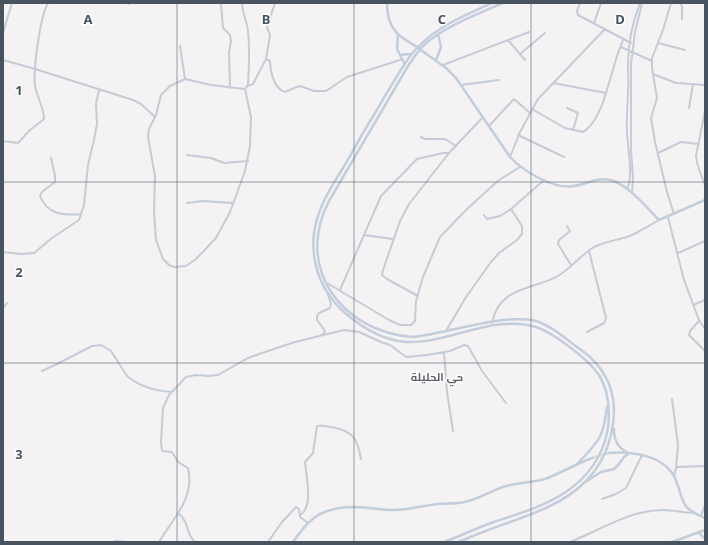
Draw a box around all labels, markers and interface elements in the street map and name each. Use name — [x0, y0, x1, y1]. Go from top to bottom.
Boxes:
text: A — [84, 10, 93, 28]
text: B — [262, 10, 270, 28]
text: C — [438, 10, 446, 28]
text: D — [615, 10, 625, 28]
text: 1 — [15, 81, 23, 99]
text: 2 — [15, 263, 23, 281]
district label: حي الحليلة — [411, 369, 463, 387]
text: 3 — [15, 445, 23, 463]

